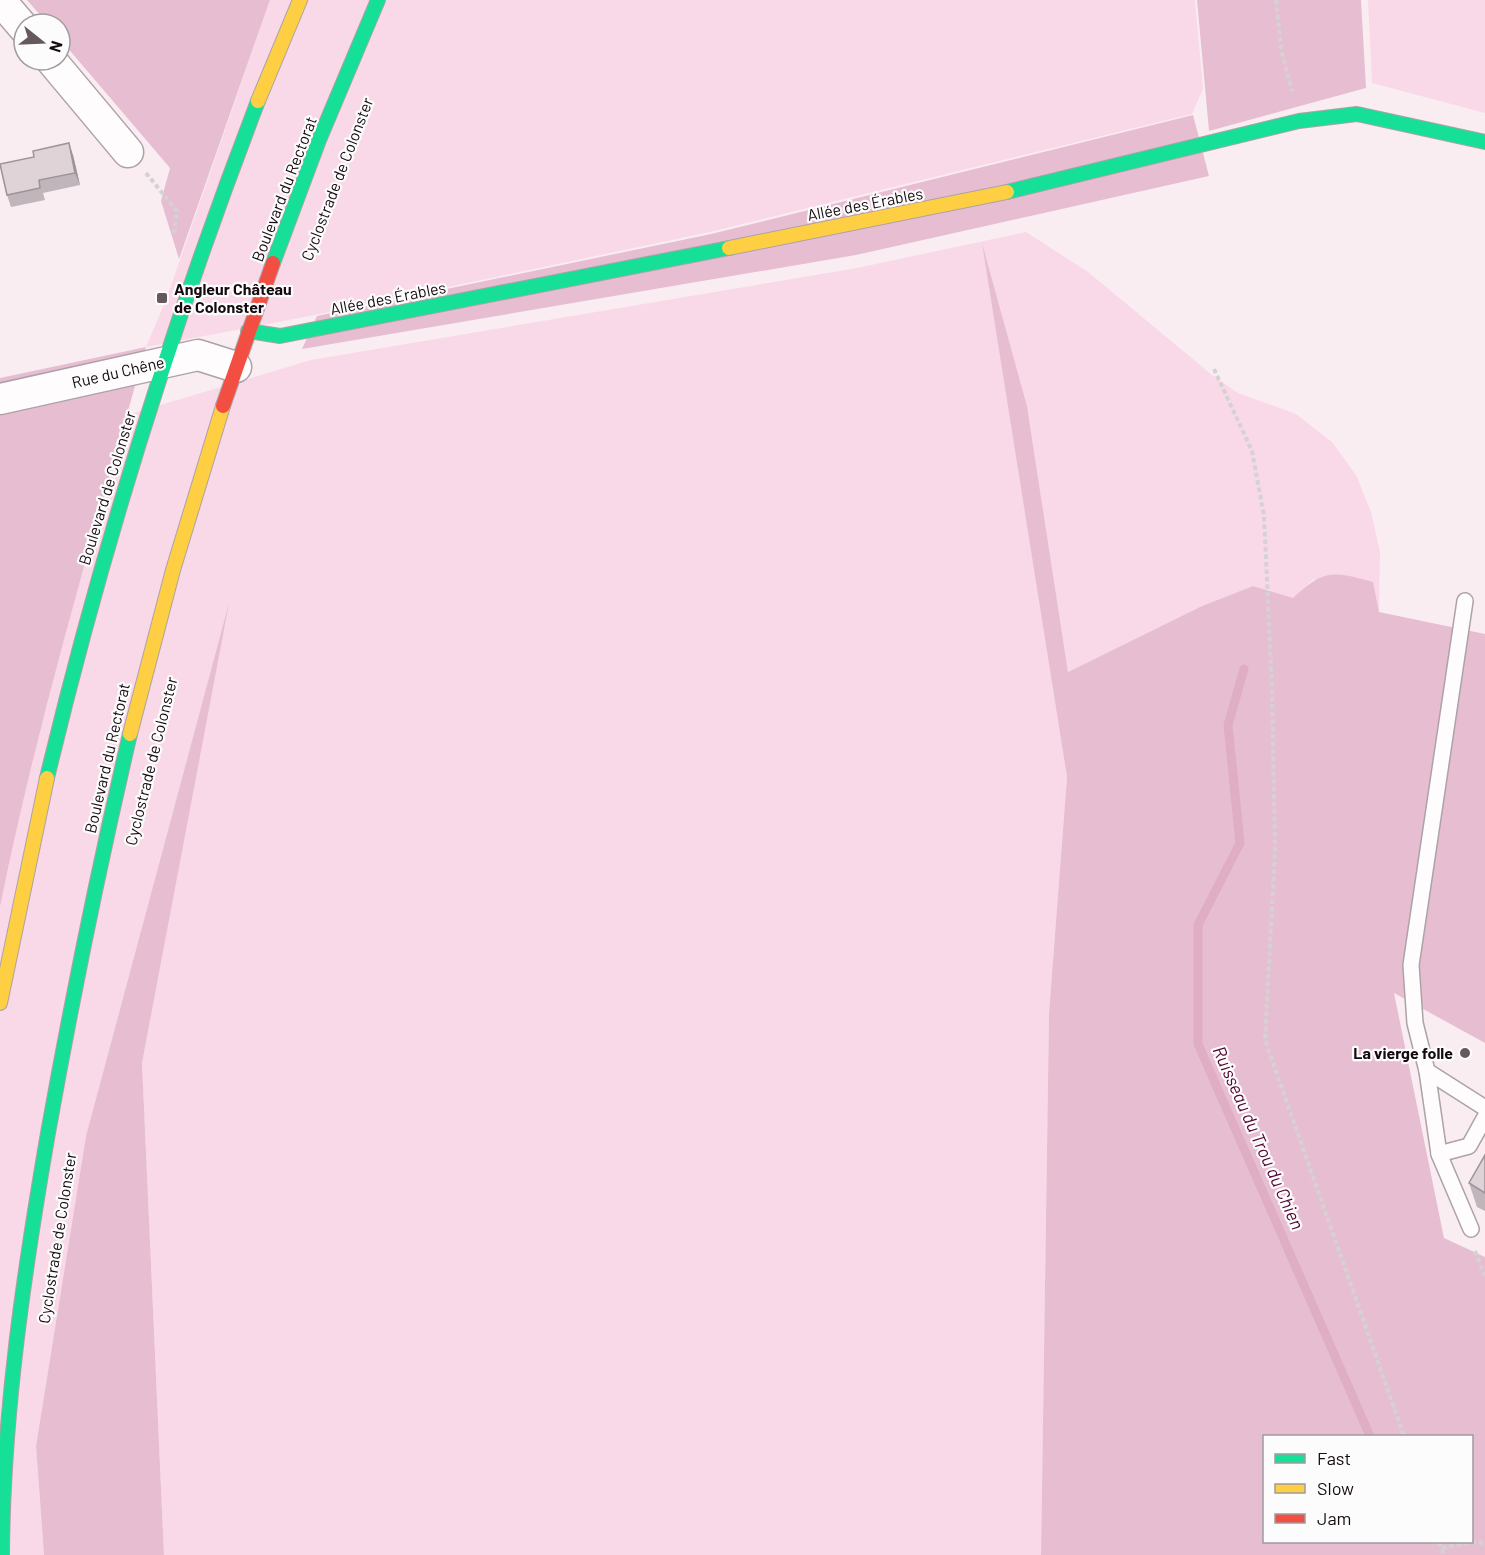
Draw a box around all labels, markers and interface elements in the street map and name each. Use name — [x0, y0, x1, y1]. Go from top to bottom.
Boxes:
north arrow — [12, 12, 72, 72]
text: N — [46, 39, 67, 55]
street label: Cyclostrade de Colonster — [297, 95, 376, 263]
street label: Boulevard du Rectorat — [247, 114, 320, 264]
street label: Allée des Érables — [805, 183, 924, 224]
street label: Allée des Érables — [328, 277, 447, 318]
place label: Angleur Château de Colonster — [174, 279, 292, 316]
marker: Angleur Château de Colonster — [155, 291, 169, 305]
street label: Rue du Chêne — [70, 352, 166, 391]
street label: Boulevard de Colonster — [74, 408, 139, 567]
street label: Cyclostrade de Colonster — [120, 674, 181, 847]
street label: Boulevard du Rectorat — [80, 681, 133, 835]
water label: Ruisseau du Trou du Chien — [1209, 1043, 1309, 1233]
place label: La vierge folle — [1353, 1043, 1453, 1062]
marker: La vierge folle — [1458, 1046, 1472, 1060]
street label: Cyclostrade de Colonster — [34, 1151, 79, 1325]
legend — [1263, 1435, 1473, 1543]
text: Fast — [1317, 1447, 1351, 1469]
text: Slow — [1317, 1477, 1354, 1499]
text: Jam — [1317, 1507, 1351, 1529]

